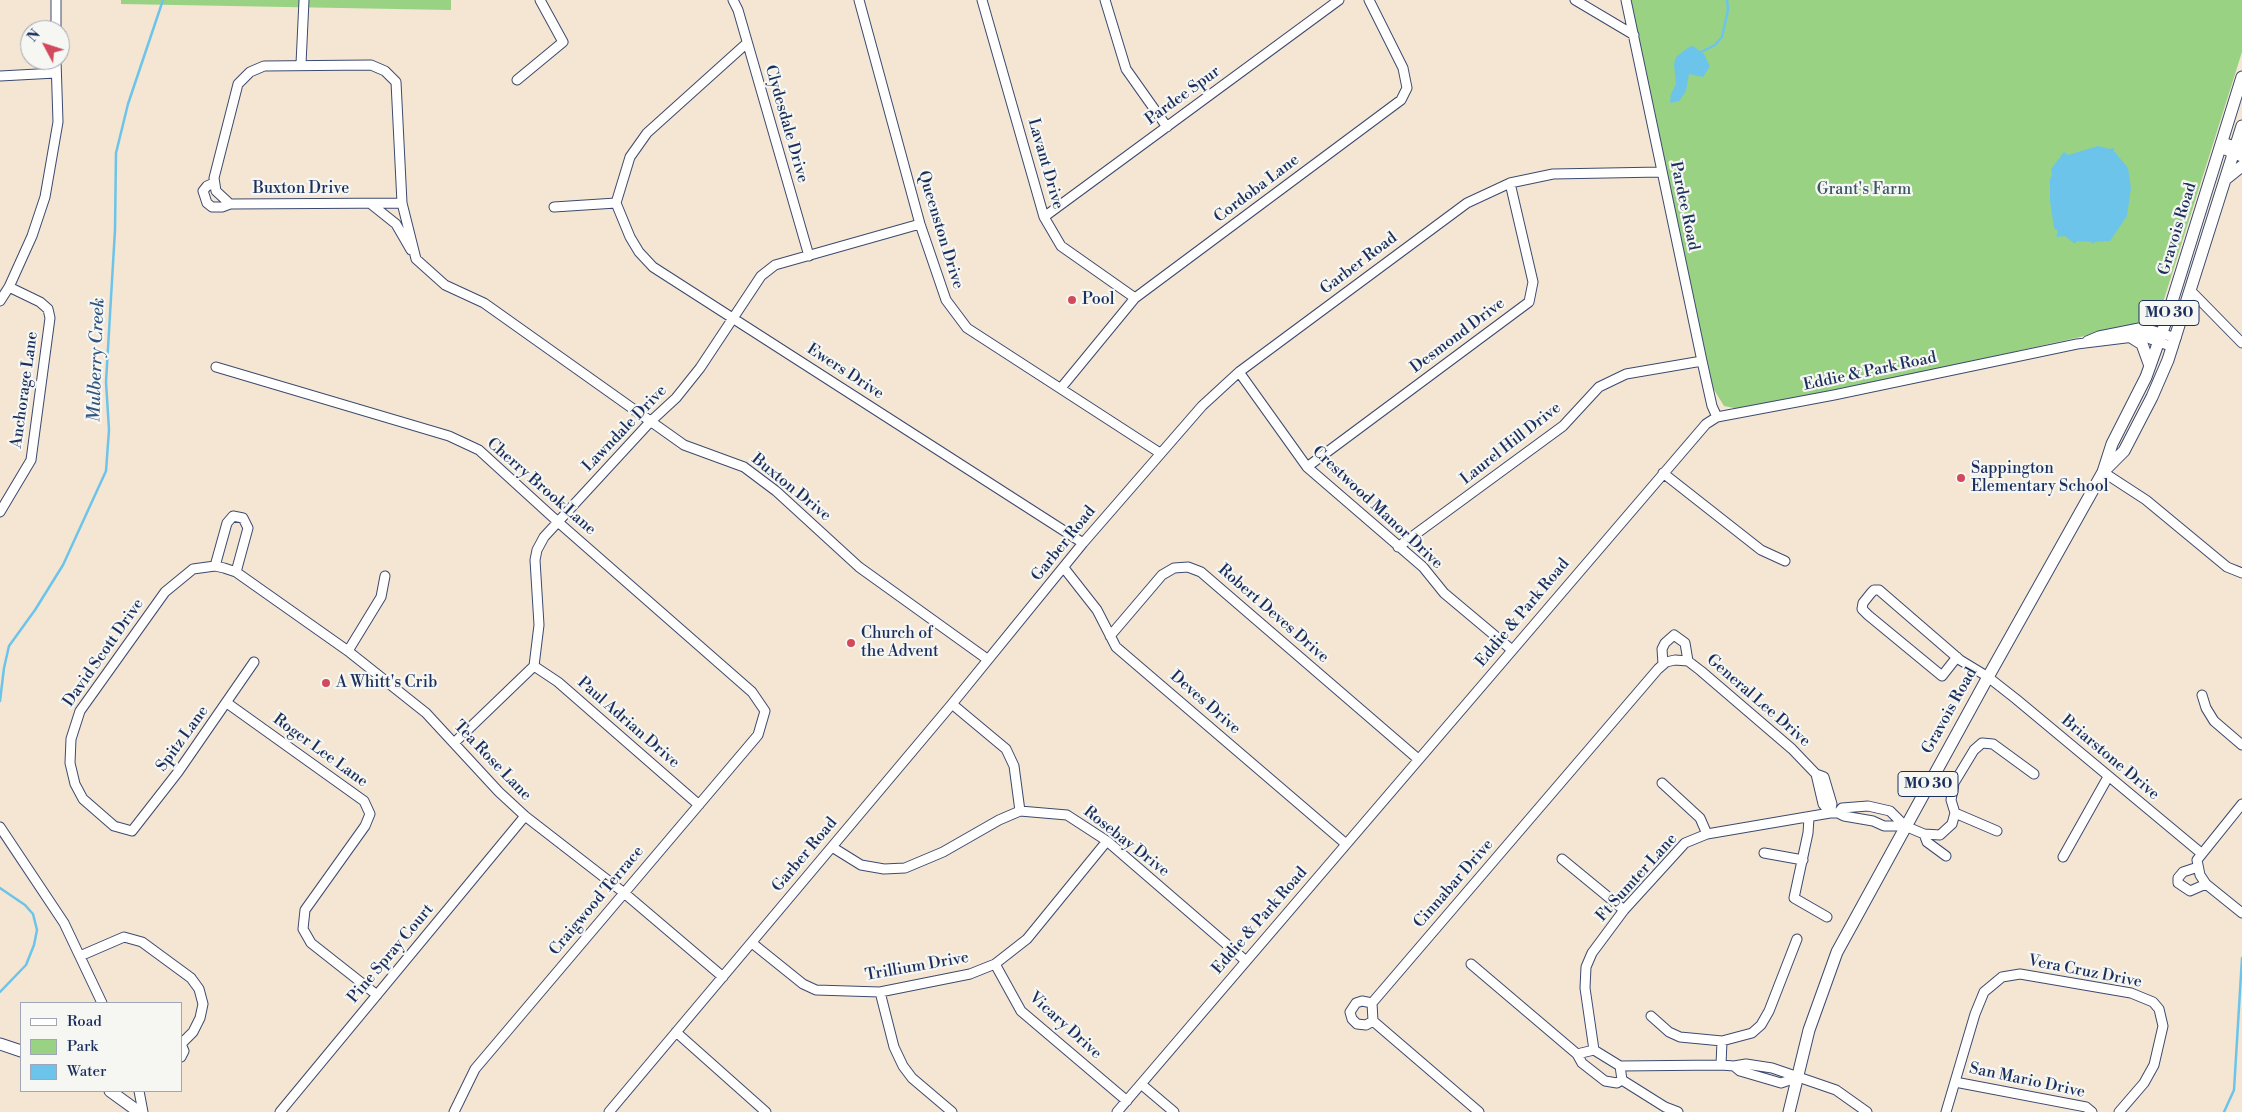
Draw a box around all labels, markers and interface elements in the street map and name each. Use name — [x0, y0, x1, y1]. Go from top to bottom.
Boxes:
north arrow — [20, 20, 70, 70]
text: N — [24, 26, 45, 46]
street label: Pardee Spur — [1142, 62, 1224, 130]
street label: Clydesdale Drive — [760, 63, 812, 185]
street label: Lavant Drive — [1023, 116, 1067, 212]
street label: Cordoba Lane — [1211, 151, 1303, 227]
street label: Pardee Road — [1665, 160, 1703, 252]
street label: Queenston Drive — [913, 169, 967, 291]
street label: Buxton Drive — [253, 179, 349, 199]
park label: Grant's Farm — [1817, 180, 1911, 200]
street label: Gravois Road — [2155, 180, 2201, 278]
street label: Garber Road — [1317, 229, 1401, 299]
place label: Pool — [1082, 290, 1115, 310]
marker: Pool — [1066, 294, 1078, 306]
street label: Desmond Drive — [1407, 294, 1509, 378]
water label: Mulberry Creek — [84, 298, 110, 422]
road number: MO 30 — [2139, 300, 2199, 326]
street label: Anchorage Lane — [7, 330, 43, 450]
street label: Ewers Drive — [803, 340, 887, 404]
street label: Eddie & Park Road — [1802, 349, 1938, 395]
street label: Lawndale Drive — [579, 382, 671, 476]
street label: Laurel Hill Drive — [1457, 399, 1565, 489]
street label: Cherry Brook Lane — [483, 434, 599, 540]
street label: Crestwood Manor Drive — [1308, 442, 1446, 574]
street label: Buxton Drive — [747, 450, 835, 526]
place label: Sappington Elementary School — [1971, 459, 2108, 497]
marker: Sappington Elementary School — [1955, 472, 1967, 484]
street label: Garber Road — [1028, 503, 1100, 585]
street label: Eddie & Park Road — [1472, 555, 1574, 671]
street label: Robert Deves Drive — [1214, 561, 1332, 667]
street label: David Scott Drive — [60, 595, 148, 711]
place label: Church of the Advent — [861, 624, 939, 662]
marker: Church of the Advent — [845, 637, 857, 649]
street label: General Lee Drive — [1702, 651, 1814, 751]
street label: Gravois Road — [1918, 664, 1982, 758]
street label: Deves Drive — [1166, 667, 1244, 739]
place label: A Whitt's Crib — [336, 673, 437, 693]
street label: Paul Adrian Drive — [573, 673, 683, 773]
marker: A Whitt's Crib — [320, 677, 332, 689]
street label: Spitz Lane — [153, 702, 213, 776]
street label: Roger Lee Lane — [269, 710, 371, 792]
street label: Briarstone Drive — [2057, 711, 2163, 805]
street label: Tea Rose Lane — [449, 717, 535, 805]
road number: MO 30 — [1898, 772, 1958, 796]
street label: Rosebay Drive — [1079, 802, 1173, 882]
street label: Garber Road — [768, 814, 842, 896]
street label: Ft Sumter Lane — [1592, 830, 1682, 926]
street label: Cinnabar Drive — [1410, 836, 1498, 932]
street label: Craigwood Terrace — [546, 842, 648, 960]
street label: Eddie & Park Road — [1208, 864, 1312, 978]
street label: Pine Spray Court — [344, 900, 438, 1008]
street label: Trillium Drive — [864, 948, 970, 986]
street label: Vera Cruz Drive — [2026, 952, 2144, 992]
street label: Vicary Drive — [1025, 988, 1105, 1064]
legend — [20, 1002, 182, 1092]
text: Road — [67, 1012, 102, 1031]
text: Park — [67, 1037, 98, 1056]
street label: San Mario Drive — [1967, 1059, 2087, 1103]
text: Water — [67, 1062, 106, 1081]

